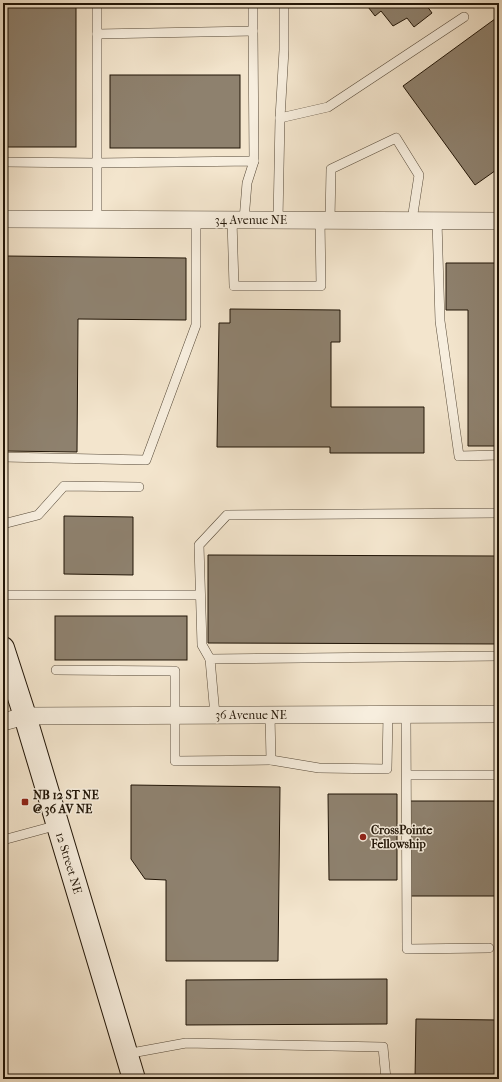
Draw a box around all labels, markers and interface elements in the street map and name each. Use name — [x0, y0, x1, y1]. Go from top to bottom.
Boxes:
street label: 34 Avenue NE — [215, 213, 287, 227]
street label: 36 Avenue NE — [215, 708, 287, 722]
place label: NB 12 ST NE @ 36 AV NE — [33, 788, 99, 817]
marker: NB 12 ST NE @ 36 AV NE — [20, 797, 30, 807]
place label: CrossPointe Fellowship — [370, 823, 433, 852]
street label: 12 Street NE — [53, 830, 85, 896]
marker: CrossPointe Fellowship — [358, 832, 368, 842]

